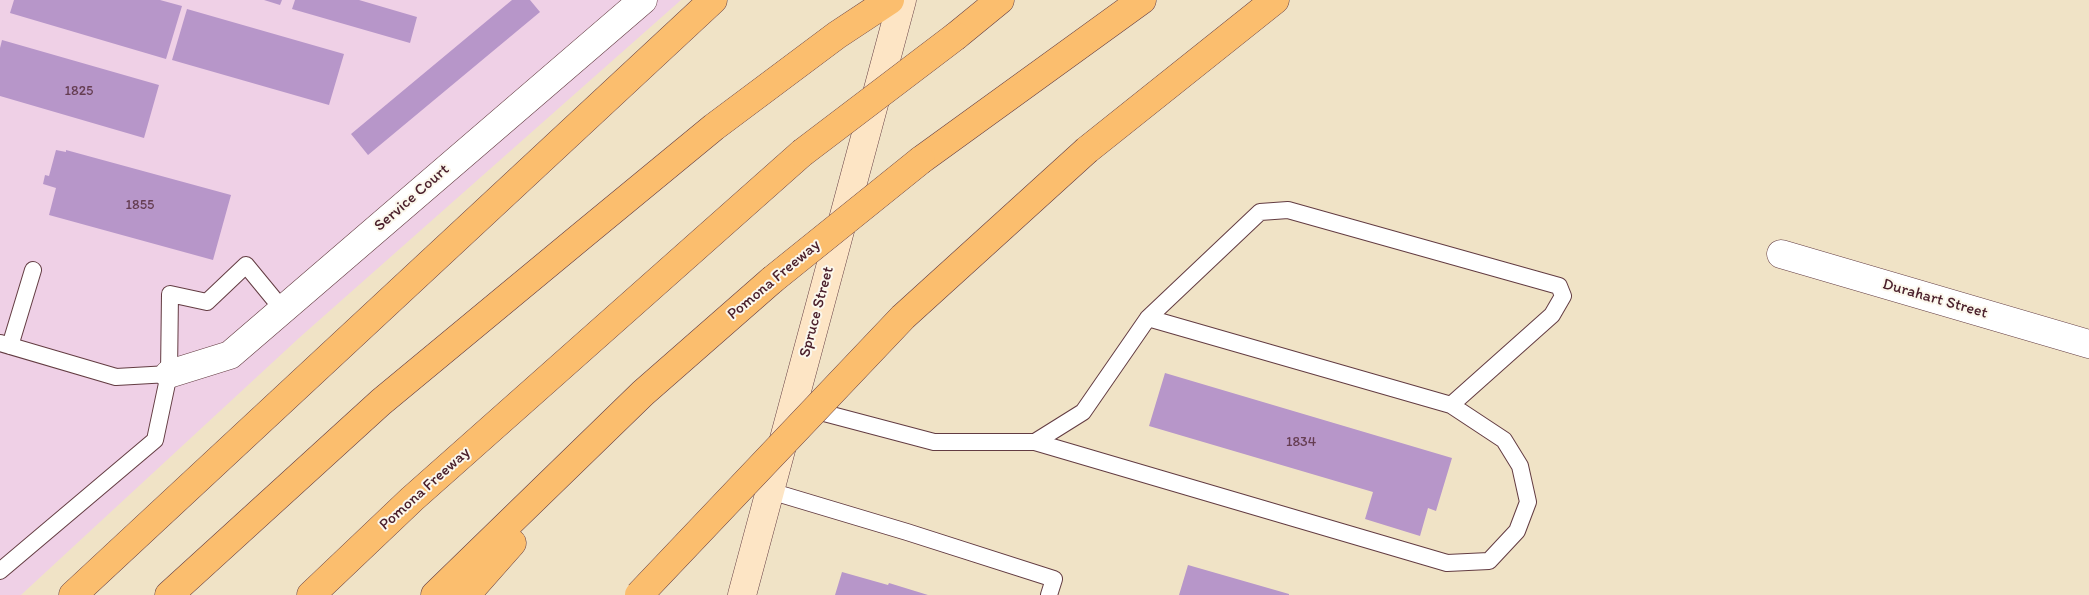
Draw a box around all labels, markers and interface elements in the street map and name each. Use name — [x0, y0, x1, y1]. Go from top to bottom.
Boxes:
house number: 1825 — [65, 83, 93, 99]
street label: Service Court — [371, 160, 453, 236]
house number: 1855 — [126, 197, 154, 213]
street label: Pomona Freeway — [724, 236, 824, 324]
street label: Spruce Street — [796, 264, 838, 360]
street label: Durahart Street — [1880, 275, 1990, 323]
house number: 1834 — [1286, 434, 1316, 450]
street label: Pomona Freeway — [376, 443, 474, 535]

